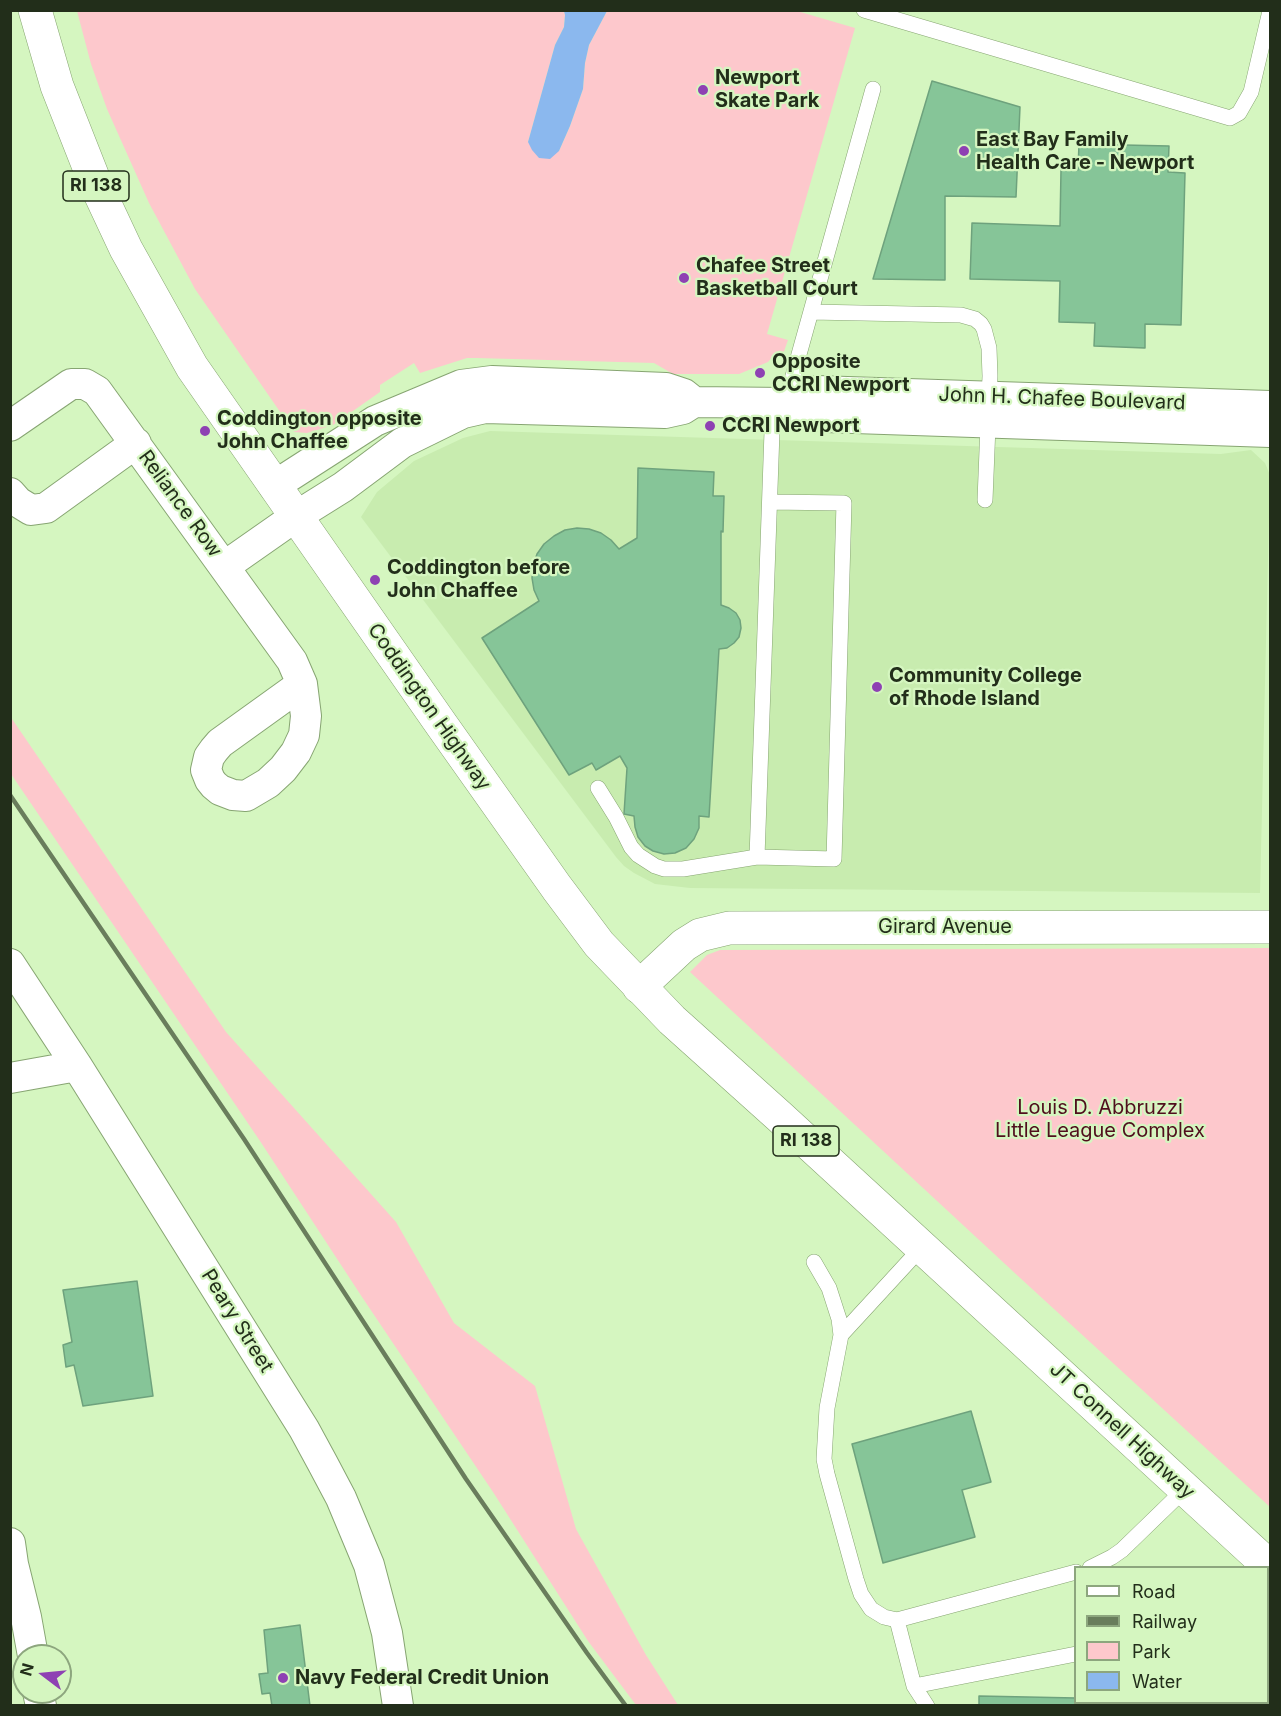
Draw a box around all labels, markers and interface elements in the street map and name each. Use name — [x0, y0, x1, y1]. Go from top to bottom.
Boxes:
place label: Newport Skate Park — [715, 66, 819, 113]
marker: Newport Skate Park — [696, 83, 710, 97]
place label: East Bay Family Health Care - Newport — [976, 128, 1194, 175]
marker: East Bay Family Health Care - Newport — [957, 144, 971, 158]
road number: RI 138 — [63, 171, 129, 201]
place label: Chafee Street Basketball Court — [696, 254, 858, 301]
marker: Chafee Street Basketball Court — [677, 271, 691, 285]
place label: Opposite CCRI Newport — [772, 350, 910, 397]
marker: Opposite CCRI Newport — [753, 366, 767, 380]
street label: John H. Chafee Boulevard — [938, 383, 1186, 415]
place label: Coddington opposite John Chaffee — [217, 407, 422, 454]
place label: CCRI Newport — [722, 414, 860, 438]
marker: CCRI Newport — [703, 419, 717, 433]
marker: Coddington opposite John Chaffee — [198, 424, 212, 438]
street label: Reliance Row — [133, 446, 227, 562]
place label: Coddington before John Chaffee — [387, 556, 570, 603]
marker: Coddington before John Chaffee — [368, 573, 382, 587]
street label: Coddington Highway — [362, 619, 496, 795]
place label: Community College of Rhode Island — [889, 664, 1082, 711]
marker: Community College of Rhode Island — [870, 680, 884, 694]
street label: Girard Avenue — [878, 915, 1012, 939]
park label: Louis D. Abbruzzi Little League Complex — [995, 1096, 1205, 1143]
road number: RI 138 — [773, 1126, 839, 1156]
street label: Peary Street — [196, 1265, 278, 1377]
street label: JT Connell Highway — [1045, 1358, 1199, 1504]
legend — [1074, 1566, 1269, 1704]
text: Road — [1132, 1581, 1175, 1602]
text: Railway — [1132, 1611, 1197, 1632]
text: Park — [1132, 1641, 1171, 1662]
north arrow — [12, 1644, 72, 1704]
text: N — [15, 1661, 38, 1678]
place label: Navy Federal Credit Union — [295, 1666, 549, 1690]
marker: Navy Federal Credit Union — [276, 1671, 290, 1685]
text: Water — [1132, 1671, 1182, 1692]

